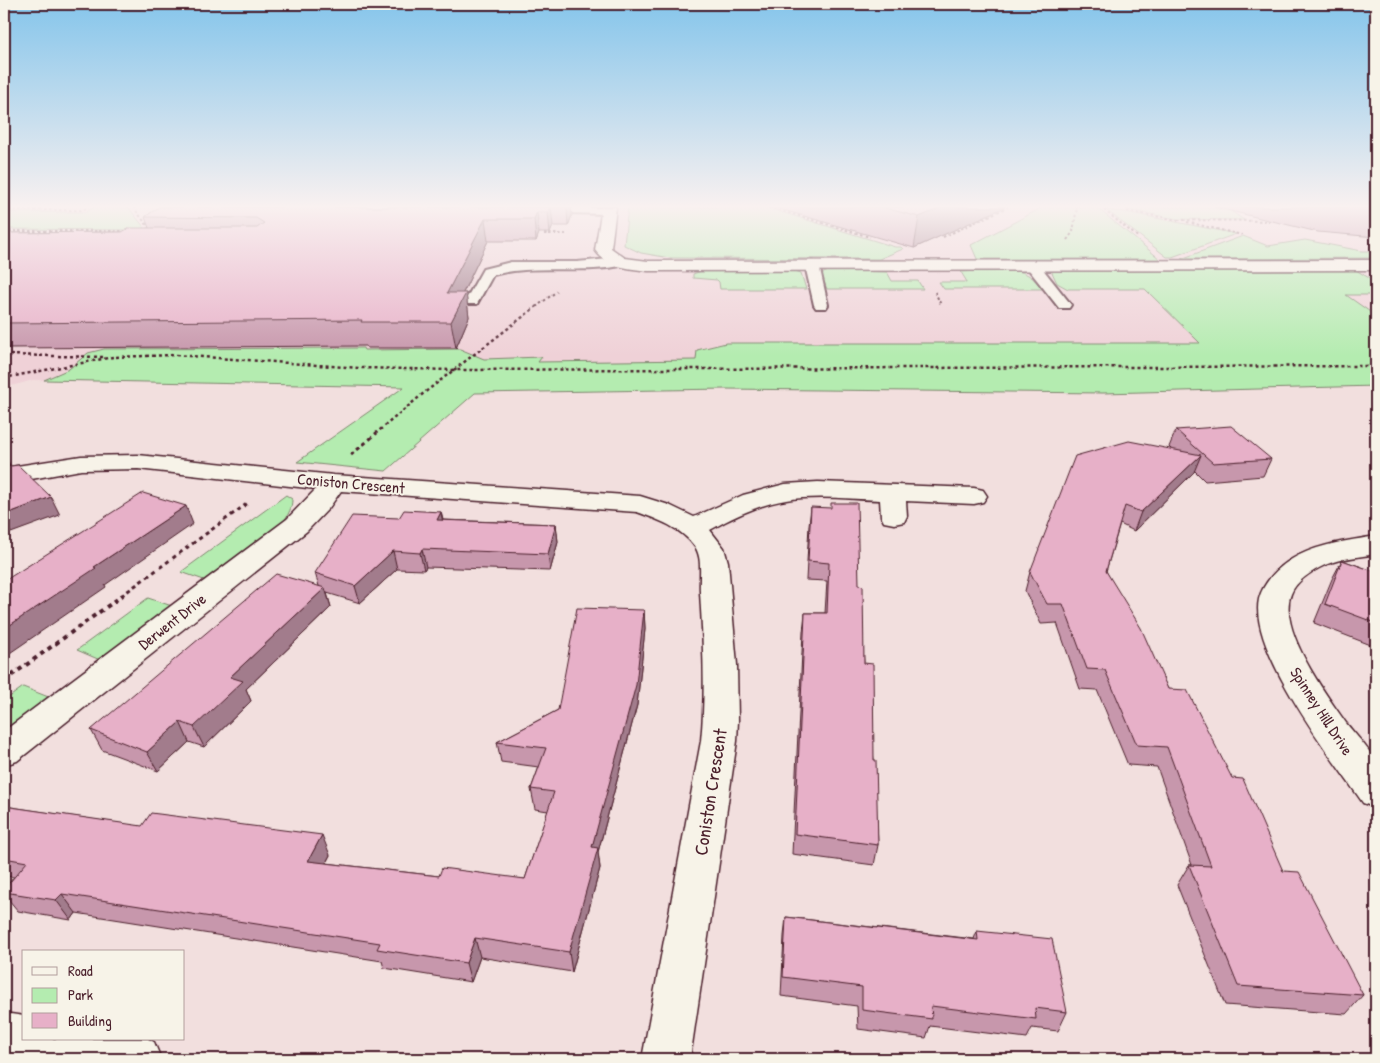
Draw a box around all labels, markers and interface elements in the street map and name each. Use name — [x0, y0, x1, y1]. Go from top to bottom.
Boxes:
street label: Coniston Crescent — [296, 467, 406, 499]
street label: Derwent Drive — [134, 587, 211, 654]
street label: Spinney Hill Drive — [1285, 663, 1359, 760]
street label: Coniston Crescent — [687, 726, 733, 857]
legend — [22, 950, 185, 1040]
text: Road — [68, 960, 93, 981]
text: Park — [68, 984, 93, 1005]
text: Building — [68, 1010, 112, 1031]

